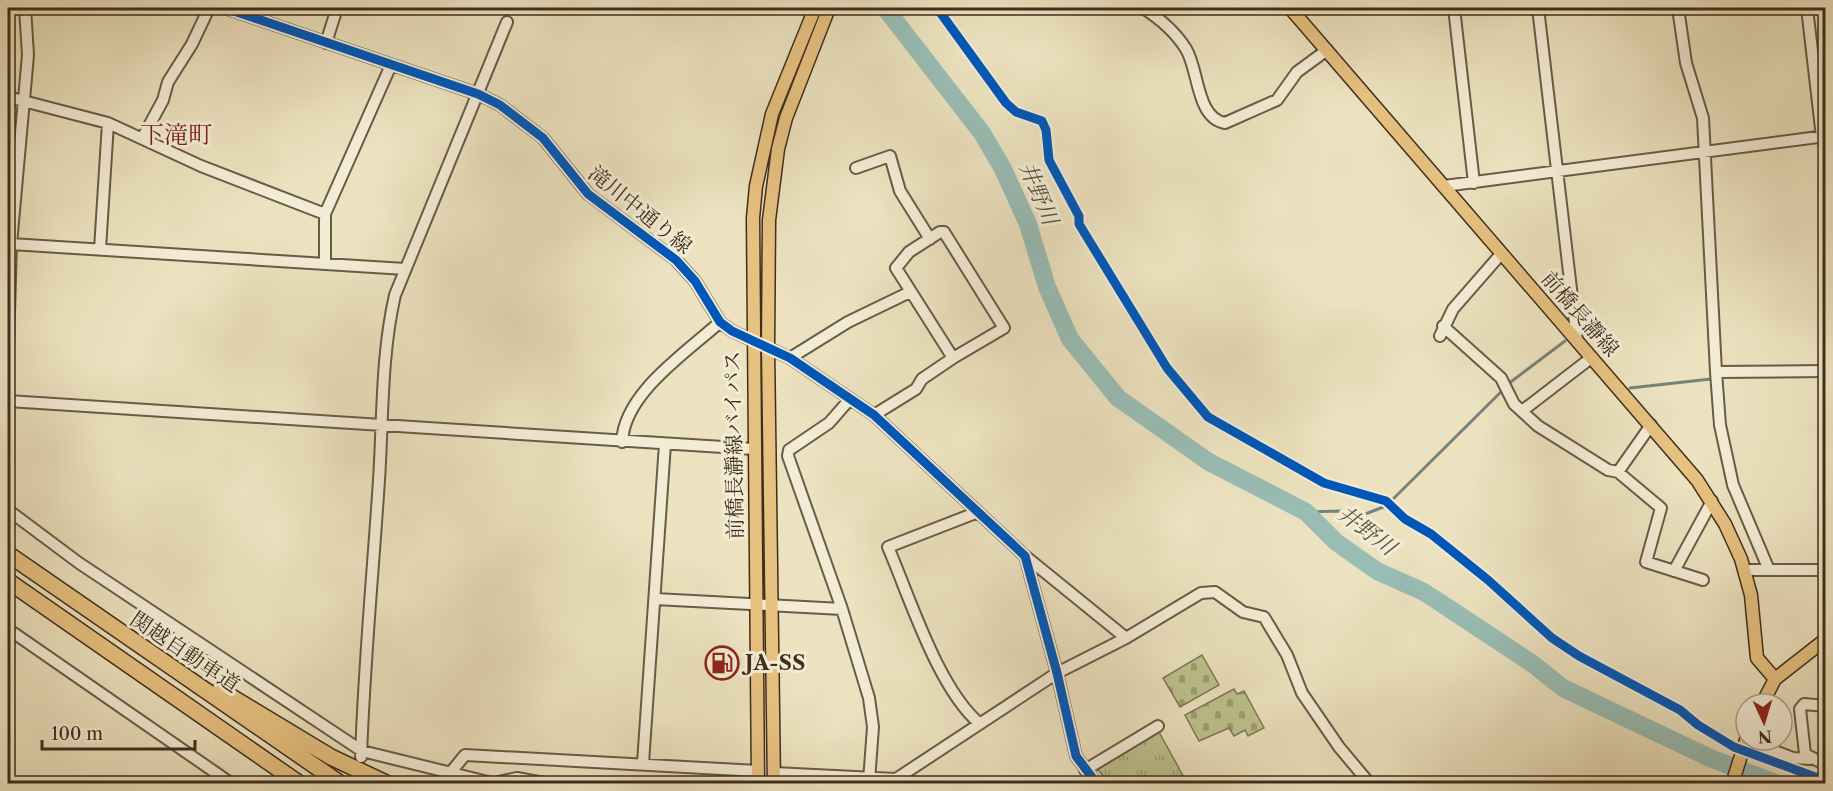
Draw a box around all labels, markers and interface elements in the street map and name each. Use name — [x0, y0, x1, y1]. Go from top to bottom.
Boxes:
district label: 下滝町 — [140, 120, 212, 149]
water label: 井野川 — [1013, 158, 1065, 231]
street label: 滝川中通り線 — [583, 160, 697, 259]
street label: 前橋長瀞線 — [1537, 266, 1624, 361]
street label: 前橋長瀞線バイパス — [719, 351, 748, 540]
water label: 井野川 — [1332, 500, 1403, 562]
street label: 関越自動車道 — [126, 606, 244, 697]
fuel station icon: JA-SS — [704, 645, 740, 681]
place label: JA-SS — [741, 650, 805, 675]
north arrow — [1734, 692, 1794, 752]
scale bar — [42, 713, 195, 751]
text: 100 m — [51, 723, 103, 745]
text: N — [1757, 727, 1773, 747]

